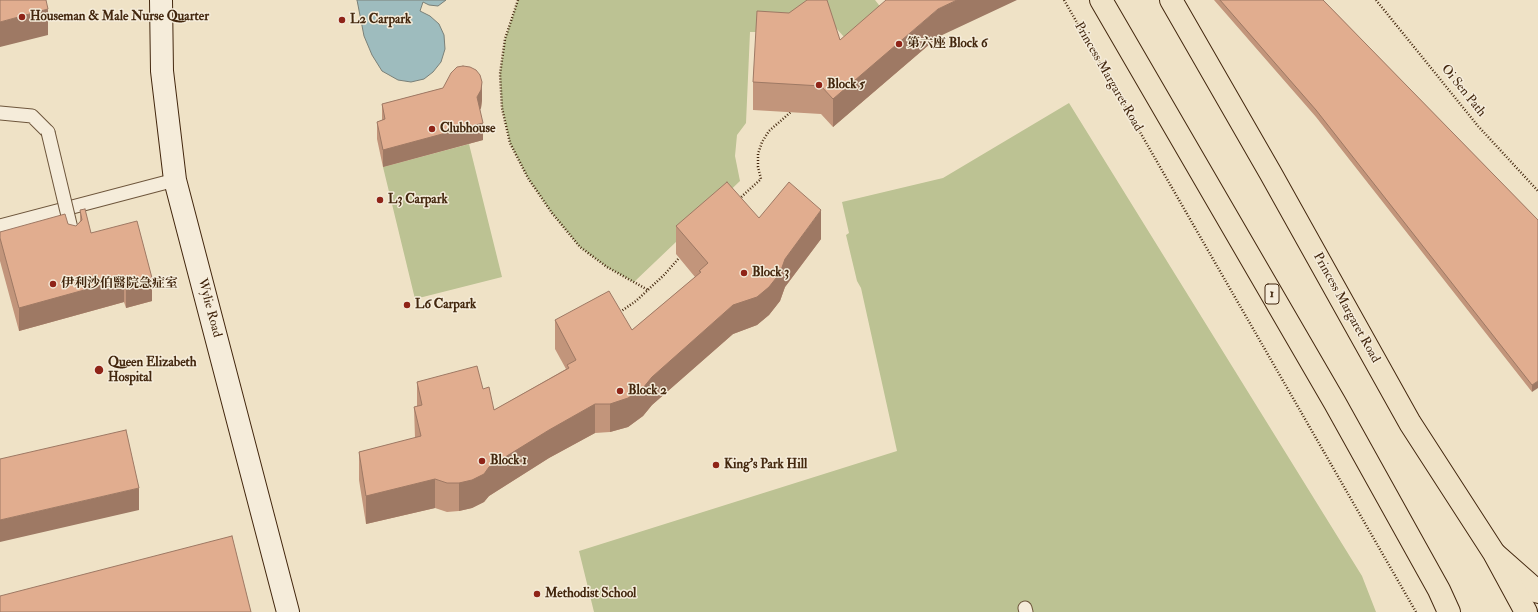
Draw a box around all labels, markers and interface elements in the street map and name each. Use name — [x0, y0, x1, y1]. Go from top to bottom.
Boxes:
place label: Houseman & Male Nurse Quarter — [30, 9, 209, 25]
marker: Houseman & Male Nurse Quarter — [17, 12, 27, 22]
place label: L2 Carpark — [350, 12, 411, 28]
marker: L2 Carpark — [337, 15, 347, 25]
street label: Princess Margaret Road — [1070, 20, 1146, 134]
place label: 第六座 Block 6 — [907, 36, 987, 52]
marker: 第六座 Block 6 — [894, 39, 904, 49]
street label: Oi Sen Path — [1437, 62, 1489, 120]
place label: Block 5 — [827, 77, 865, 93]
marker: Block 5 — [814, 80, 824, 90]
place label: Clubhouse — [440, 121, 495, 137]
marker: Clubhouse — [427, 124, 437, 134]
place label: L3 Carpark — [388, 192, 448, 208]
marker: L3 Carpark — [375, 195, 385, 205]
street label: Princess Margaret Road — [1309, 250, 1383, 366]
place label: Block 3 — [752, 265, 789, 281]
marker: Block 3 — [739, 268, 749, 278]
place label: 伊利沙伯醫院急症室 — [61, 276, 178, 292]
street label: Wylie Road — [194, 277, 224, 339]
marker: 伊利沙伯醫院急症室 — [48, 279, 58, 289]
road number: 1 — [1265, 284, 1279, 304]
place label: L6 Carpark — [415, 297, 476, 313]
marker: L6 Carpark — [402, 300, 412, 310]
place label: Queen Elizabeth Hospital — [108, 355, 197, 386]
marker: Queen Elizabeth Hospital — [93, 364, 105, 376]
place label: Block 2 — [628, 383, 667, 399]
marker: Block 2 — [615, 386, 625, 396]
place label: Block 1 — [490, 453, 527, 469]
marker: Block 1 — [477, 456, 487, 466]
place label: King's Park Hill — [724, 457, 807, 473]
marker: King's Park Hill — [711, 460, 721, 470]
place label: Methodist School — [545, 586, 636, 602]
marker: Methodist School — [532, 589, 542, 599]

